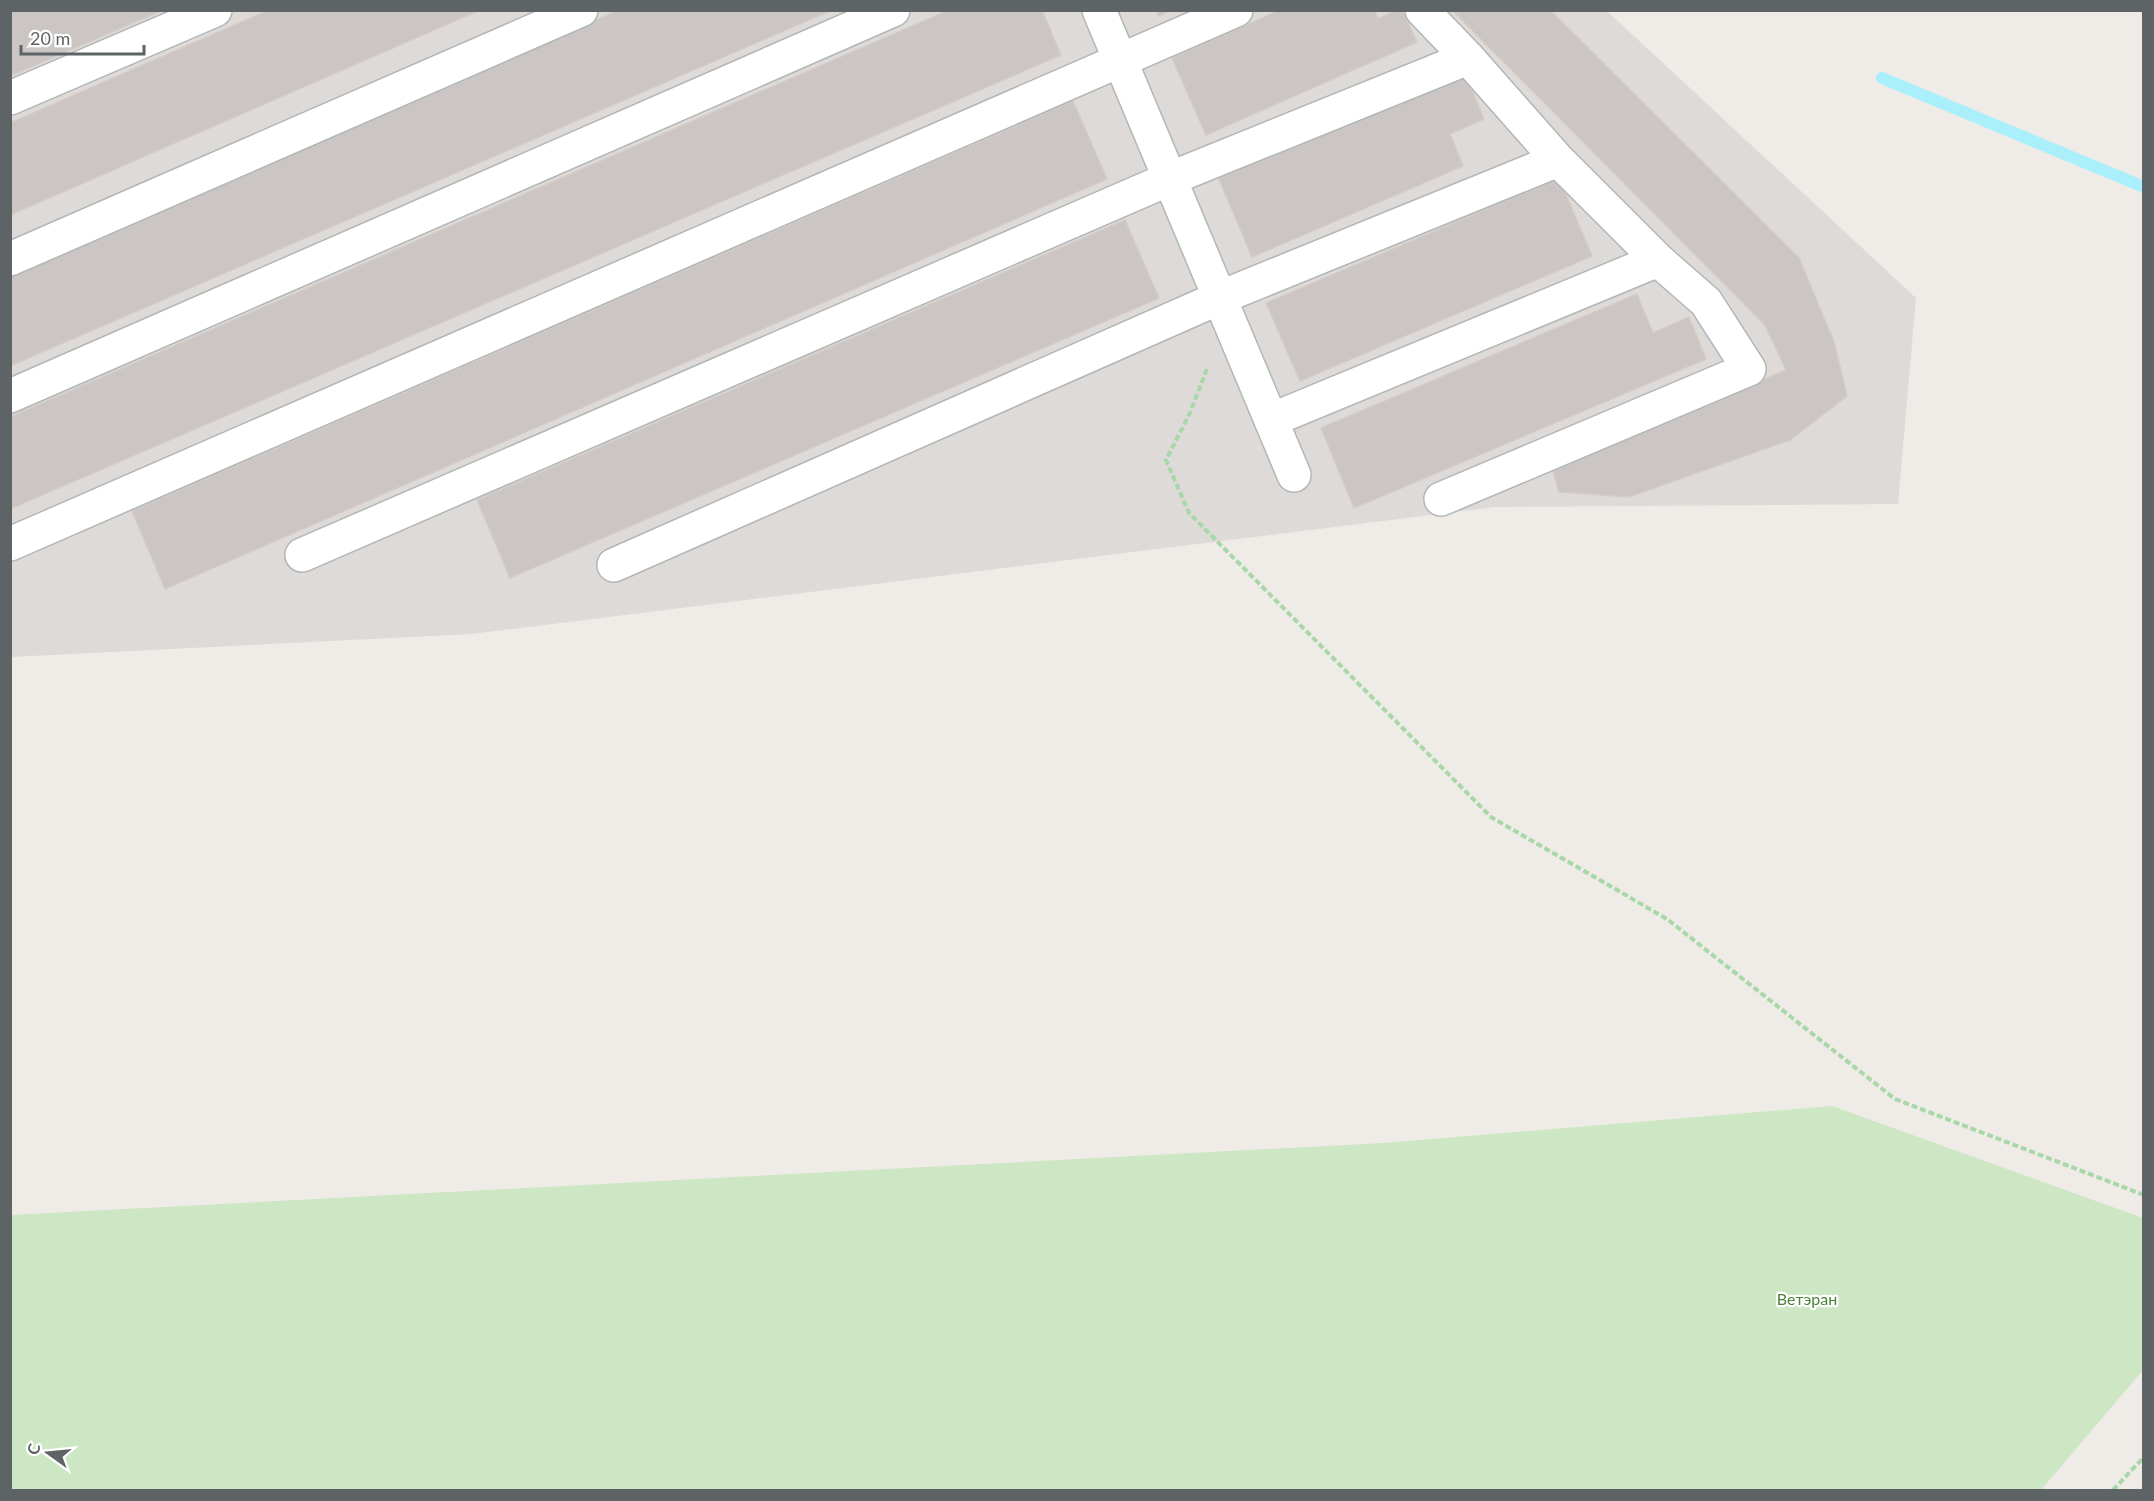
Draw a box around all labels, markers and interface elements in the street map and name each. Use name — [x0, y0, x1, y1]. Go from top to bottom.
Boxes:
scale bar — [21, 18, 144, 56]
text: 20 m — [30, 27, 70, 49]
park label: Ветэран — [1777, 1289, 1837, 1308]
north arrow — [18, 1423, 78, 1483]
text: С — [22, 1441, 44, 1457]

